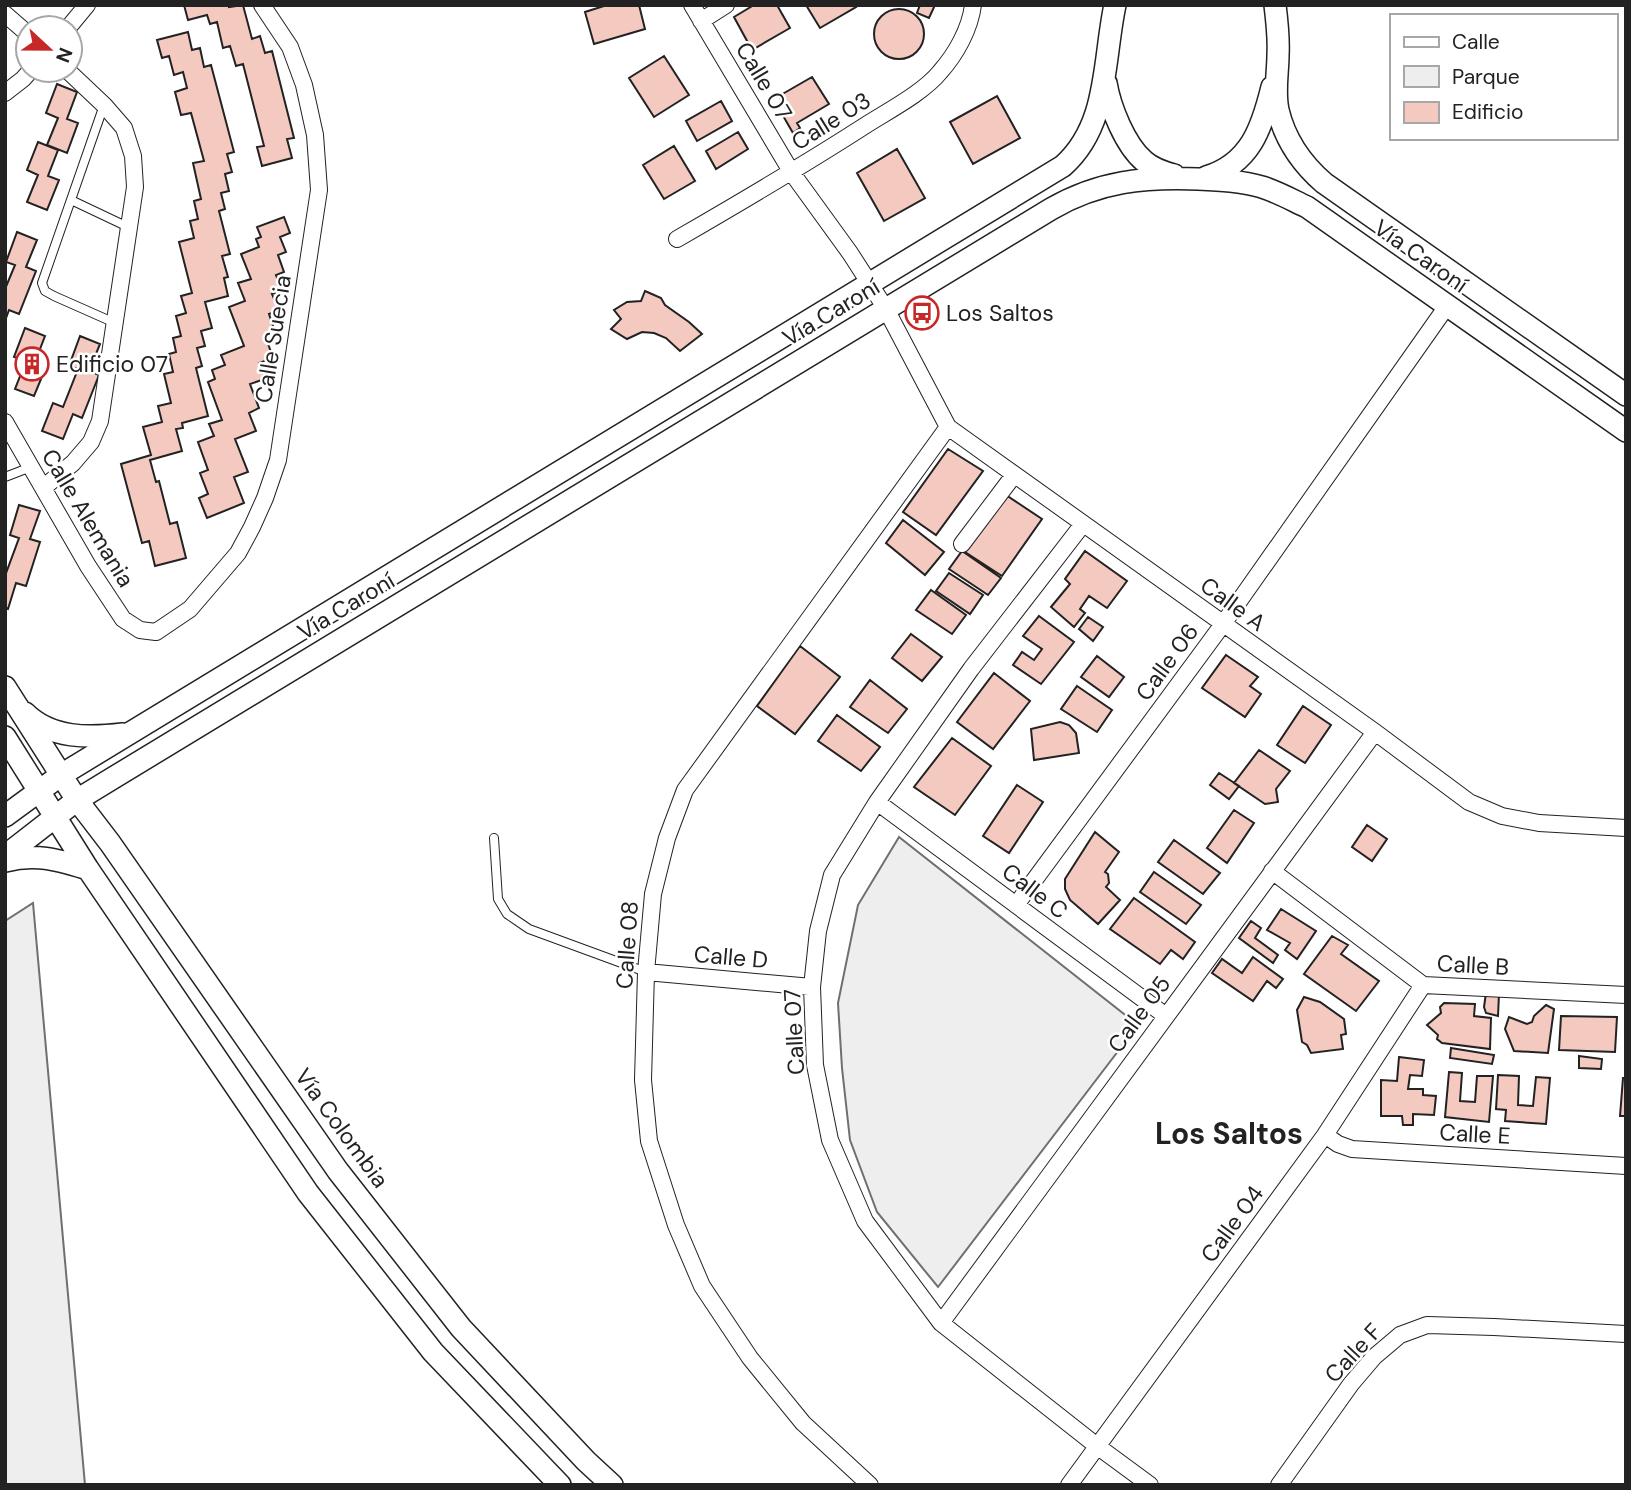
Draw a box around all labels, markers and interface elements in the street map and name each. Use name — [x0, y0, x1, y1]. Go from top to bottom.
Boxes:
north arrow — [14, 14, 84, 84]
legend — [1390, 14, 1617, 140]
text: Calle — [1452, 28, 1500, 56]
street label: Calle 07 — [729, 36, 799, 126]
text: N — [50, 44, 78, 66]
text: Parque — [1452, 63, 1520, 91]
street label: Calle 03 — [786, 85, 876, 157]
text: Edificio — [1452, 98, 1523, 126]
street label: Vía Caroní — [1368, 213, 1475, 300]
street label: Vía Caroní — [777, 271, 886, 353]
street label: Calle Suecia — [248, 273, 298, 405]
bus stop icon: Los Saltos — [903, 294, 941, 332]
place label: Los Saltos — [946, 298, 1054, 328]
building icon: Edificio 07 — [13, 345, 51, 383]
place label: Edificio 07 — [56, 349, 168, 379]
street label: Calle Alemania — [35, 443, 141, 593]
street label: Vía Caroní — [292, 565, 401, 647]
street label: Calle A — [1194, 570, 1272, 638]
street label: Calle 06 — [1129, 617, 1205, 707]
street label: Calle C — [996, 856, 1074, 926]
street label: Calle 08 — [609, 900, 645, 990]
street label: Calle D — [693, 939, 769, 975]
street label: Calle B — [1436, 948, 1510, 982]
street label: Calle 05 — [1101, 969, 1177, 1059]
street label: Calle 07 — [777, 988, 811, 1076]
street label: Vía Colombia — [288, 1062, 396, 1194]
district label: Los Saltos — [1155, 1114, 1303, 1153]
street label: Calle E — [1439, 1117, 1511, 1151]
street label: Calle 04 — [1194, 1180, 1270, 1268]
street label: Calle F — [1318, 1317, 1388, 1389]

